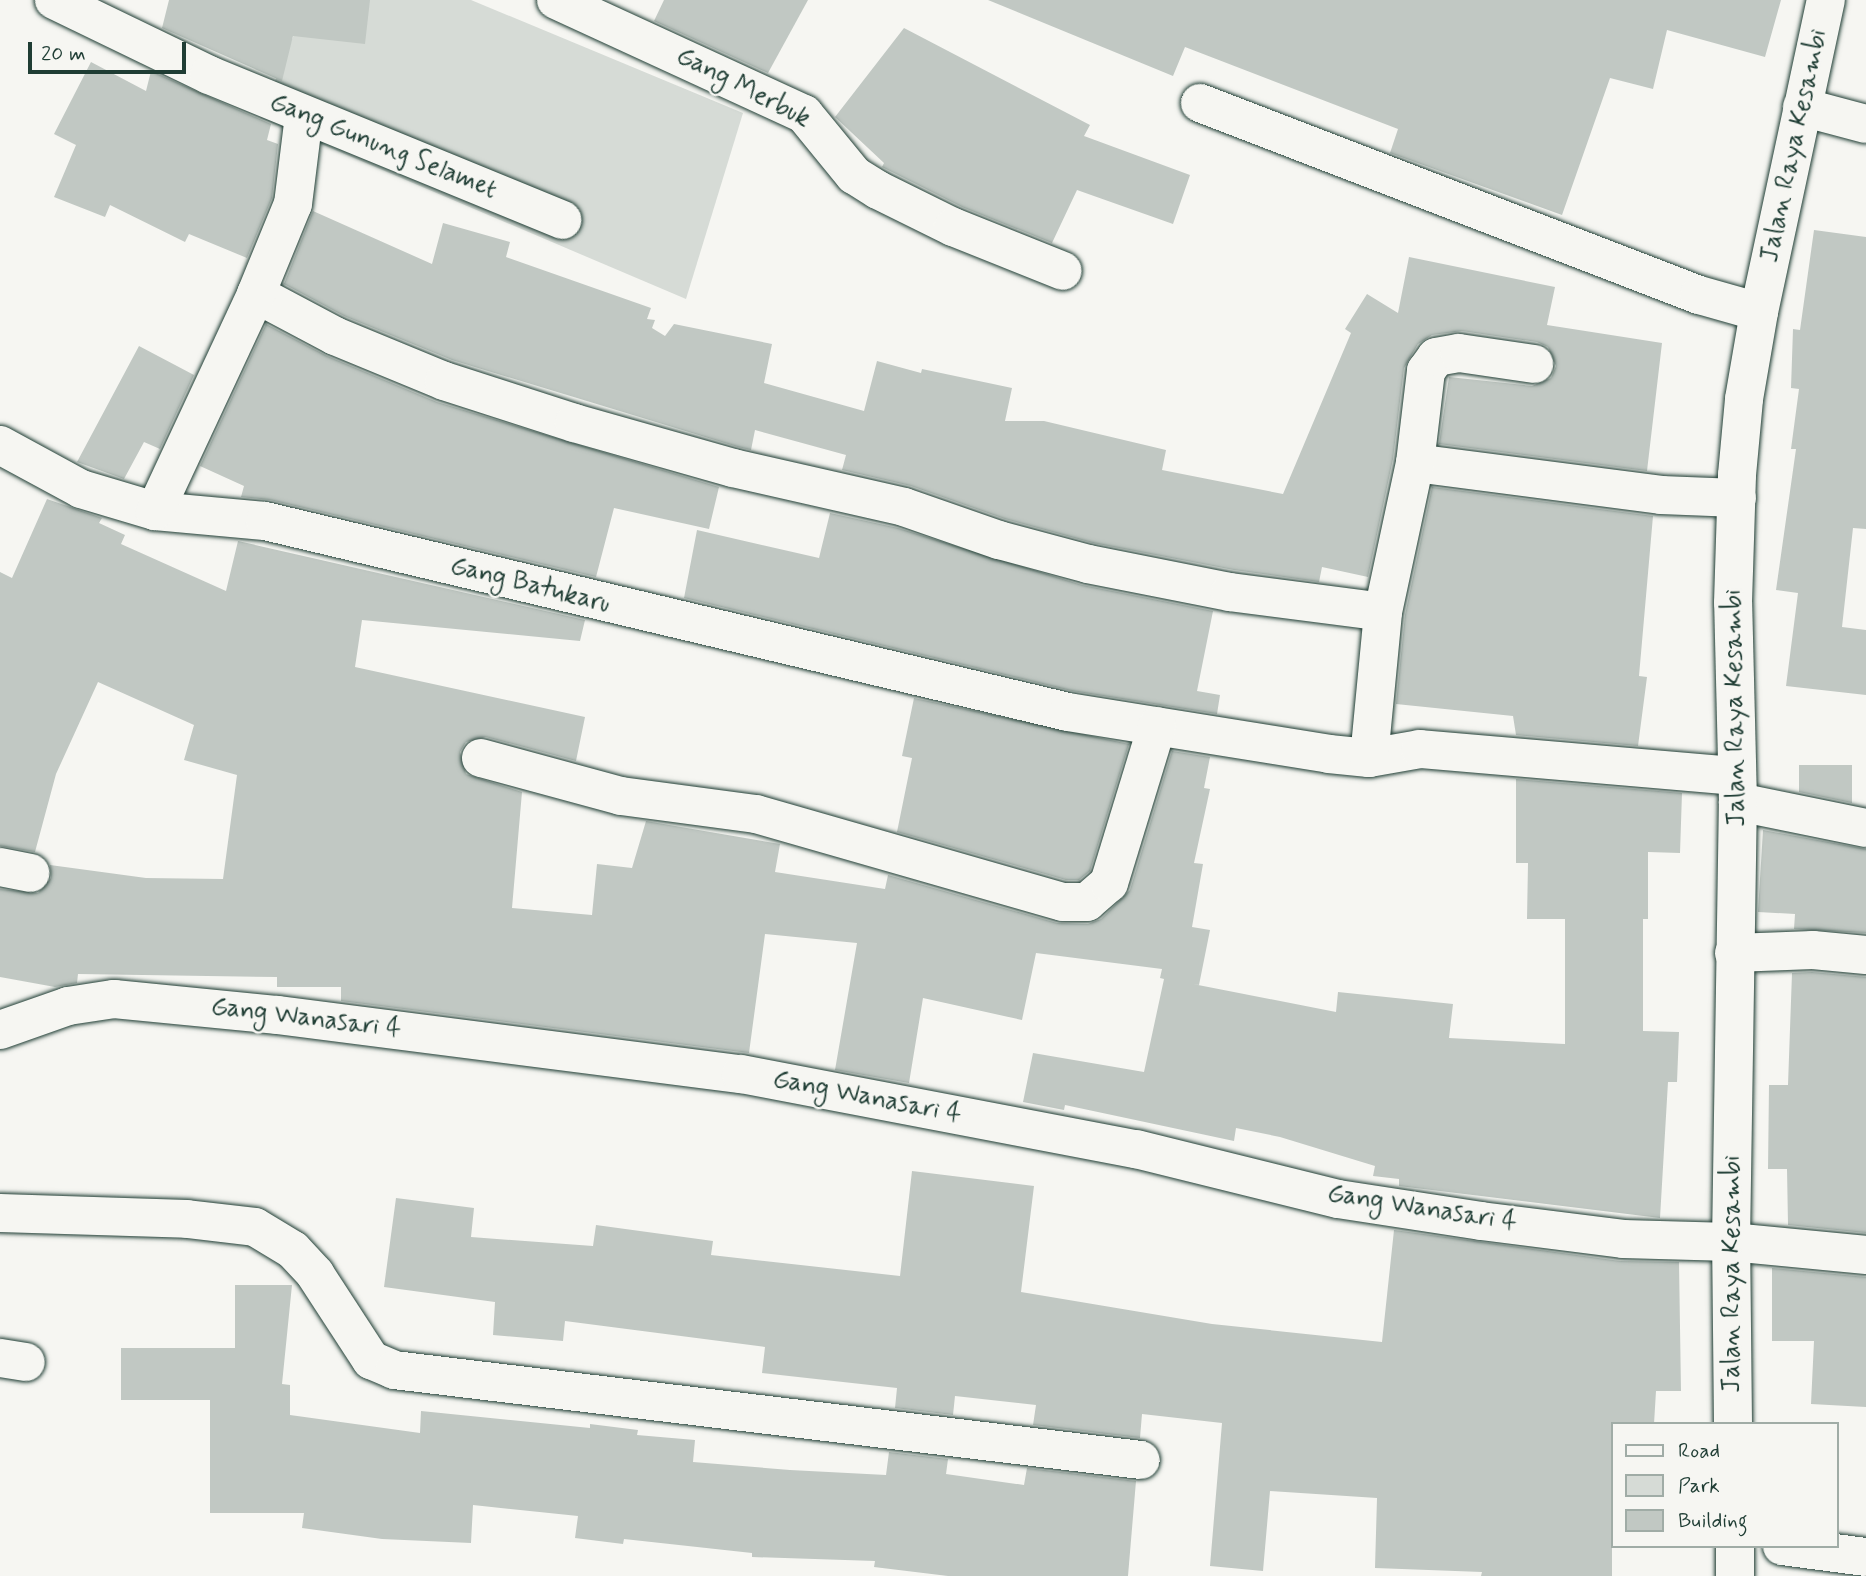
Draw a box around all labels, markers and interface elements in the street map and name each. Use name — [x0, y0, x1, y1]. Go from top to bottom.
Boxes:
street label: Jalan Raya Kesambi — [1755, 26, 1835, 266]
scale bar — [32, 28, 189, 72]
text: 20 m — [41, 40, 86, 68]
street label: Gang Merbuk — [671, 41, 815, 135]
street label: Gang Gunung Selamet — [258, 84, 508, 210]
street label: Gang Batukaru — [447, 551, 613, 621]
street label: Jalan Raya Kesambi — [1718, 588, 1754, 828]
street label: Gang Wanasari 4 — [209, 992, 403, 1046]
street label: Gang Wanasari 4 — [770, 1064, 964, 1132]
street label: Jalan Raya Kesambi — [1717, 1155, 1749, 1393]
street label: Gang Wanasari 4 — [1325, 1179, 1519, 1239]
legend — [1610, 1422, 1838, 1548]
text: Road — [1678, 1437, 1720, 1465]
text: Park — [1678, 1472, 1720, 1500]
text: Building — [1678, 1507, 1748, 1535]

